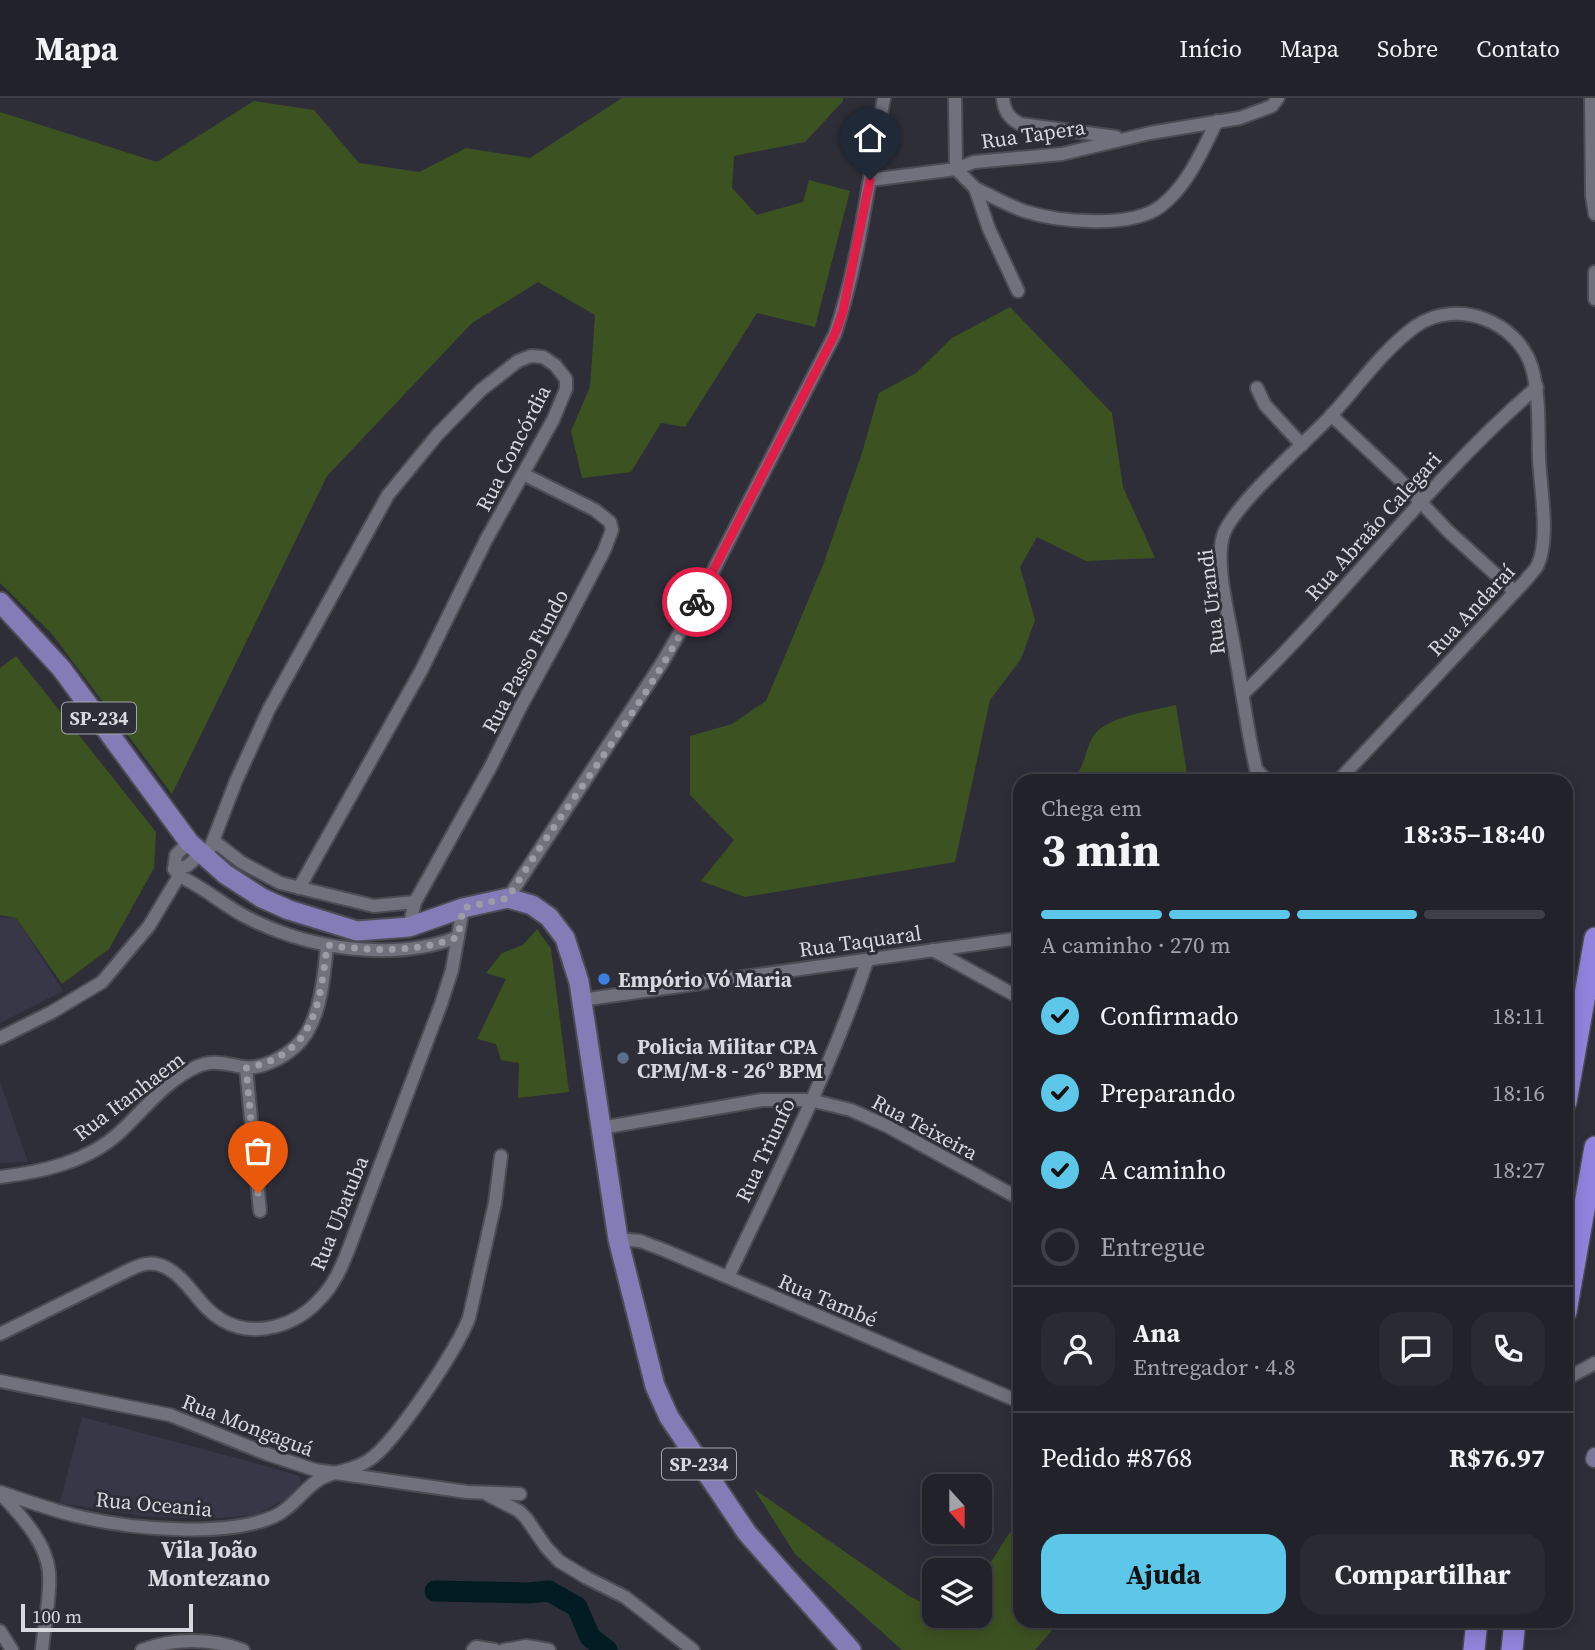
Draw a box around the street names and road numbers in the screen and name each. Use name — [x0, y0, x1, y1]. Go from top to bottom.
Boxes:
street label: Rua Tapera — [979, 112, 1087, 156]
street label: Rua Concórdia — [469, 380, 557, 516]
street label: Rua Abraão Calegari — [1298, 445, 1448, 607]
street label: Rua Urandi — [1190, 548, 1232, 656]
street label: Rua Andaraí — [1421, 558, 1521, 662]
street label: Rua Passo Fundo — [475, 584, 575, 738]
road number: SP-234 — [62, 702, 136, 734]
street label: Rua Taquaral — [797, 918, 923, 964]
street label: Rua Itanhaem — [68, 1045, 190, 1147]
street label: Rua Teixeira — [867, 1087, 983, 1167]
street label: Rua Triunfo — [728, 1093, 802, 1207]
street label: Rua Ubatuba — [303, 1151, 375, 1275]
street label: Rua També — [774, 1266, 882, 1334]
street label: Rua Mongaguá — [178, 1387, 318, 1464]
road number: SP-234 — [662, 1448, 736, 1480]
street label: Rua Oceania — [94, 1484, 214, 1524]

